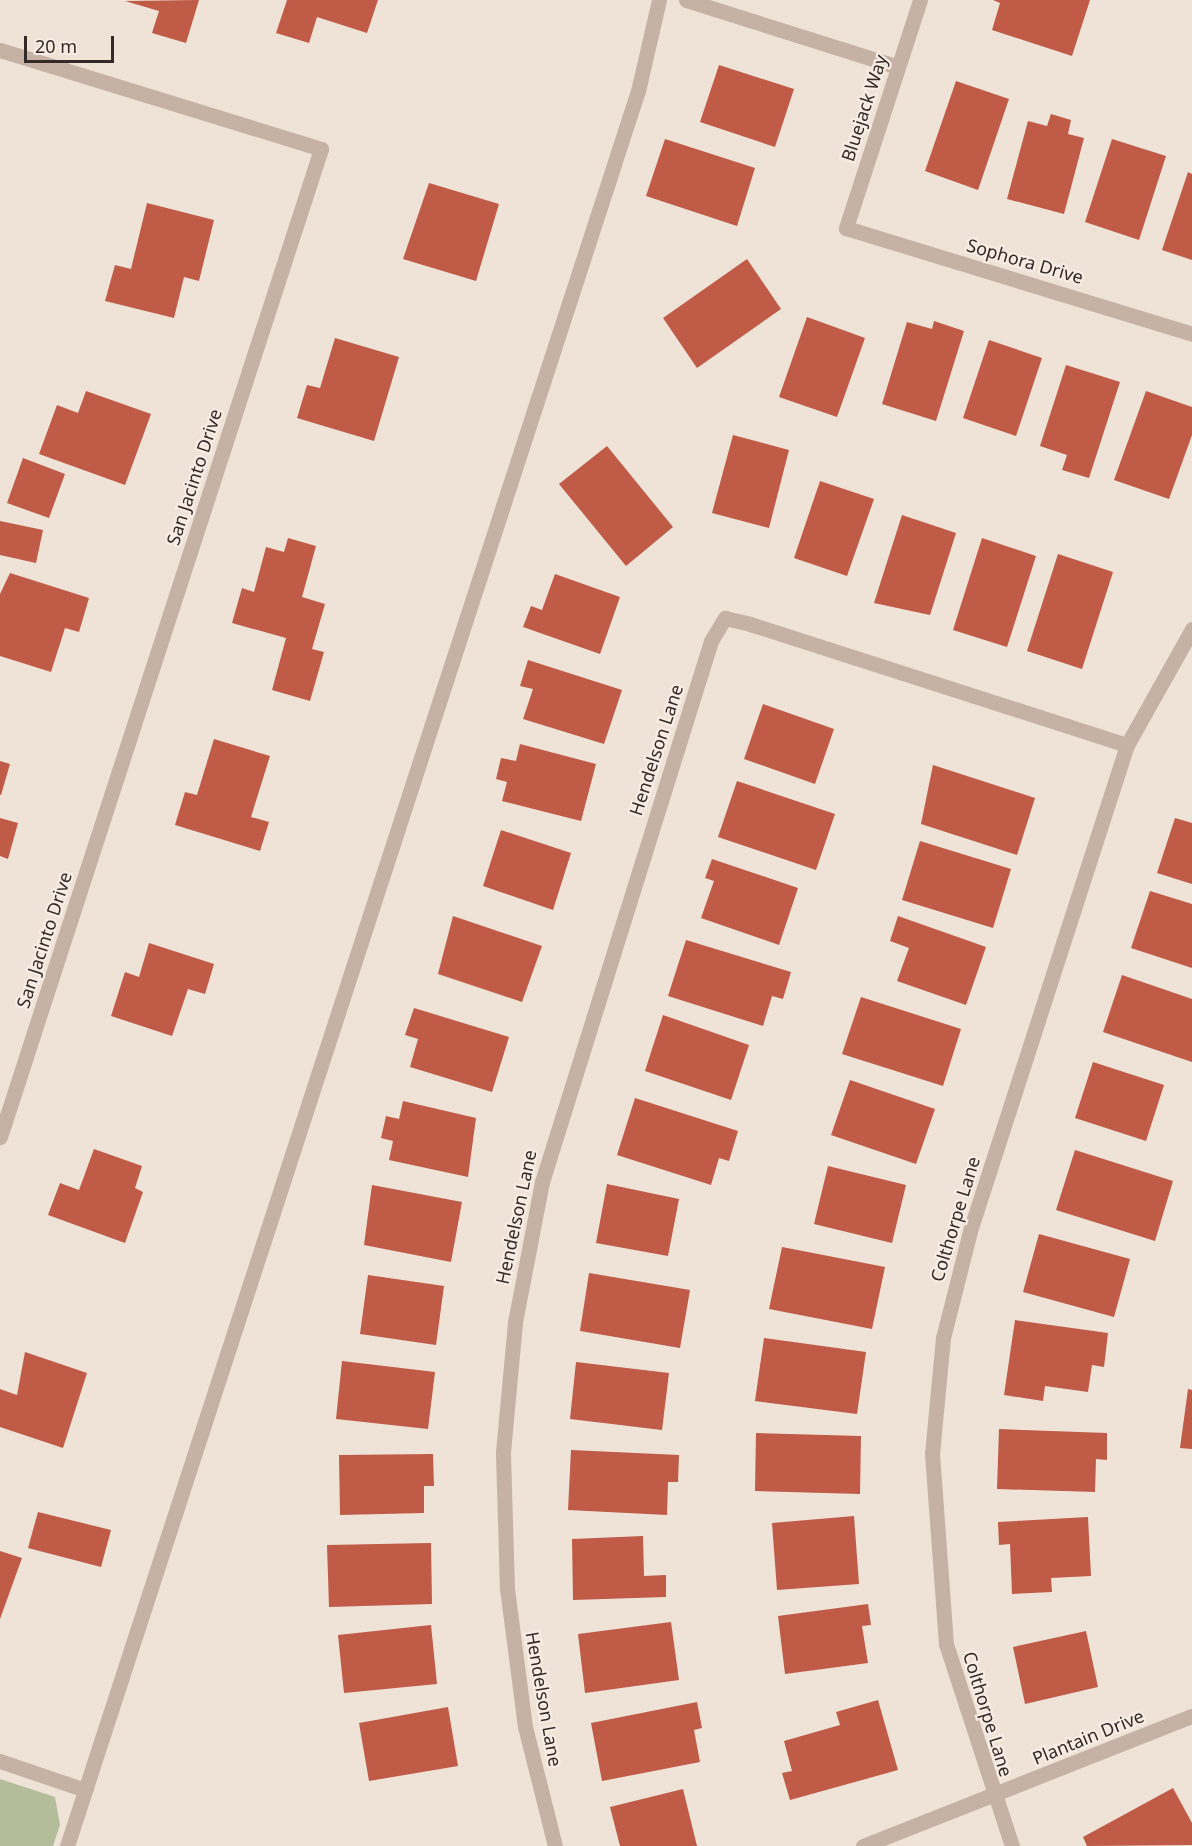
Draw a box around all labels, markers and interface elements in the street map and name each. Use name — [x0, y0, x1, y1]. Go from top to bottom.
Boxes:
scale bar — [27, 24, 117, 62]
text: 20 m — [35, 34, 77, 58]
street label: Bluejack Way — [837, 52, 891, 164]
street label: Sophora Drive — [964, 234, 1086, 288]
street label: San Jacinto Drive — [162, 406, 226, 548]
street label: Hendelson Lane — [625, 682, 687, 818]
street label: San Jacinto Drive — [12, 869, 76, 1011]
street label: Hendelson Lane — [491, 1148, 541, 1286]
street label: Colthorpe Lane — [926, 1154, 984, 1284]
street label: Hendelson Lane — [522, 1630, 566, 1768]
street label: Colthorpe Lane — [959, 1649, 1017, 1779]
street label: Plantain Drive — [1029, 1705, 1147, 1769]

